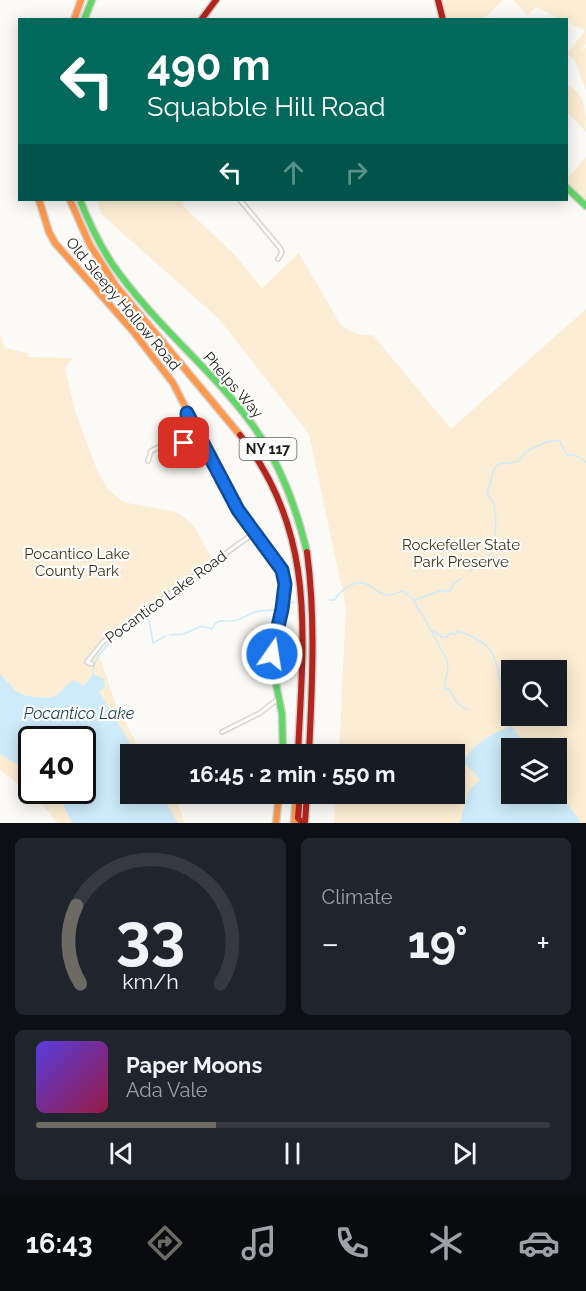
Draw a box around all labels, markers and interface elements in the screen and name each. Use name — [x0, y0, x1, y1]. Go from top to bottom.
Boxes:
text: 490 m — [147, 41, 271, 90]
icon: left — [48, 42, 126, 120]
text: Squabble Hill Road — [147, 91, 386, 122]
icon: left — [214, 156, 247, 189]
icon: ahead — [277, 156, 310, 189]
icon: right — [340, 156, 373, 189]
street label: Old Sleepy Hollow Road — [62, 234, 184, 374]
street label: Phelps Way — [199, 348, 267, 422]
pin — [158, 417, 209, 468]
icon: arrive — [167, 426, 200, 459]
road number: NY 117 — [240, 438, 296, 460]
park label: Rockefeller State Park Preserve — [402, 536, 520, 571]
park label: Pocantico Lake County Park — [24, 545, 130, 580]
street label: Pocantico Lake Road — [102, 547, 230, 647]
position arrow — [240, 622, 304, 686]
map controls — [501, 660, 567, 804]
button: search — [501, 660, 567, 726]
water label: Pocantico Lake — [24, 704, 135, 723]
speed limit sign: 40 — [18, 726, 96, 804]
button: layers — [501, 738, 567, 804]
text: 16:45 · 2 min · 550 m — [189, 761, 396, 787]
text: Climate — [322, 885, 393, 909]
text: 33 — [115, 899, 185, 973]
text: 19° — [408, 916, 468, 969]
text: − — [322, 924, 339, 963]
text: + — [536, 924, 550, 963]
text: km/h — [122, 969, 179, 994]
text: Paper Moons — [126, 1052, 262, 1078]
text: Ada Vale — [126, 1078, 208, 1102]
icon: previous — [105, 1137, 138, 1170]
icon: pause — [276, 1137, 309, 1170]
icon: next — [448, 1137, 481, 1170]
icon: directions — [144, 1222, 186, 1264]
icon: music — [238, 1222, 280, 1264]
icon: phone — [331, 1222, 373, 1264]
icon: climate — [425, 1222, 467, 1264]
icon: car — [518, 1222, 560, 1264]
text: 16:43 — [26, 1228, 93, 1259]

